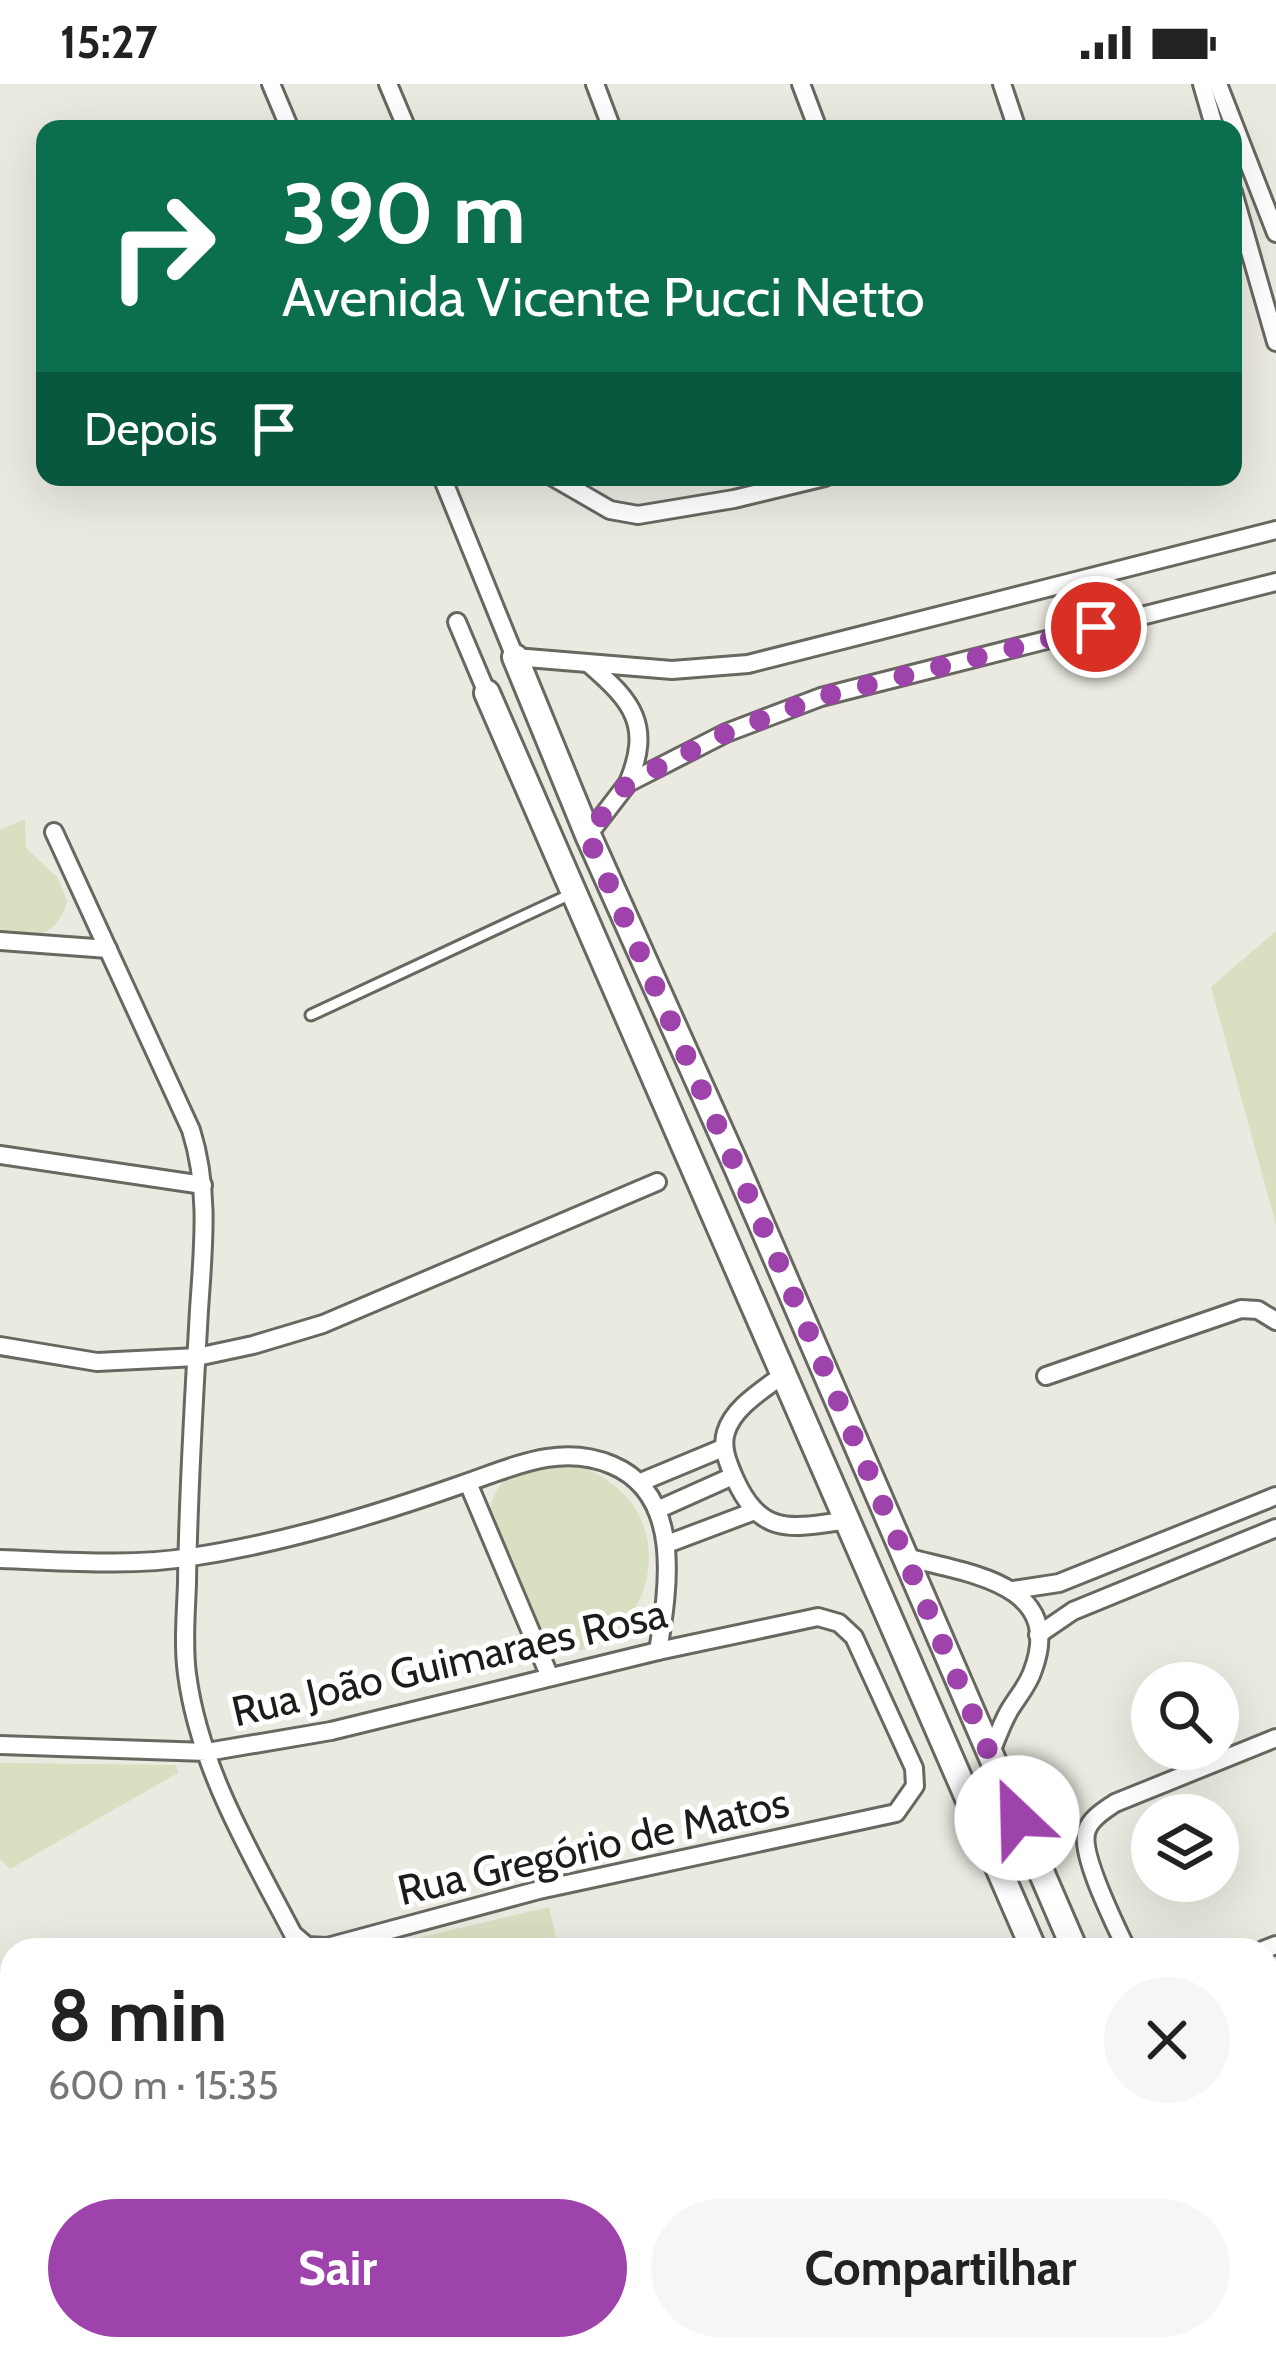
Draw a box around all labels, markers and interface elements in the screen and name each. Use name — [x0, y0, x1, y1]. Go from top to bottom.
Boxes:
text: 15:27 — [60, 15, 158, 69]
text: 390 m — [282, 162, 526, 264]
icon: right — [84, 168, 240, 324]
text: Avenida Vicente Pucci Netto — [282, 264, 925, 330]
icon: arrive — [241, 396, 307, 462]
text: Depois — [84, 402, 217, 456]
pin — [1045, 576, 1147, 678]
icon: arrive — [1063, 594, 1129, 660]
street label: Rua João Guimaraes Rosa — [226, 1587, 672, 1737]
map controls — [1131, 1662, 1239, 1902]
button: search — [1131, 1662, 1239, 1770]
position arrow — [954, 1755, 1080, 1881]
street label: Rua Gregório de Matos — [392, 1776, 794, 1916]
button: layers — [1131, 1794, 1239, 1902]
text: 8 min — [48, 1972, 227, 2059]
button: close — [1104, 1977, 1230, 2103]
text: 600 m · 15:35 — [48, 2061, 279, 2109]
button: Sair — [48, 2199, 627, 2337]
button: Compartilhar — [651, 2199, 1230, 2337]

